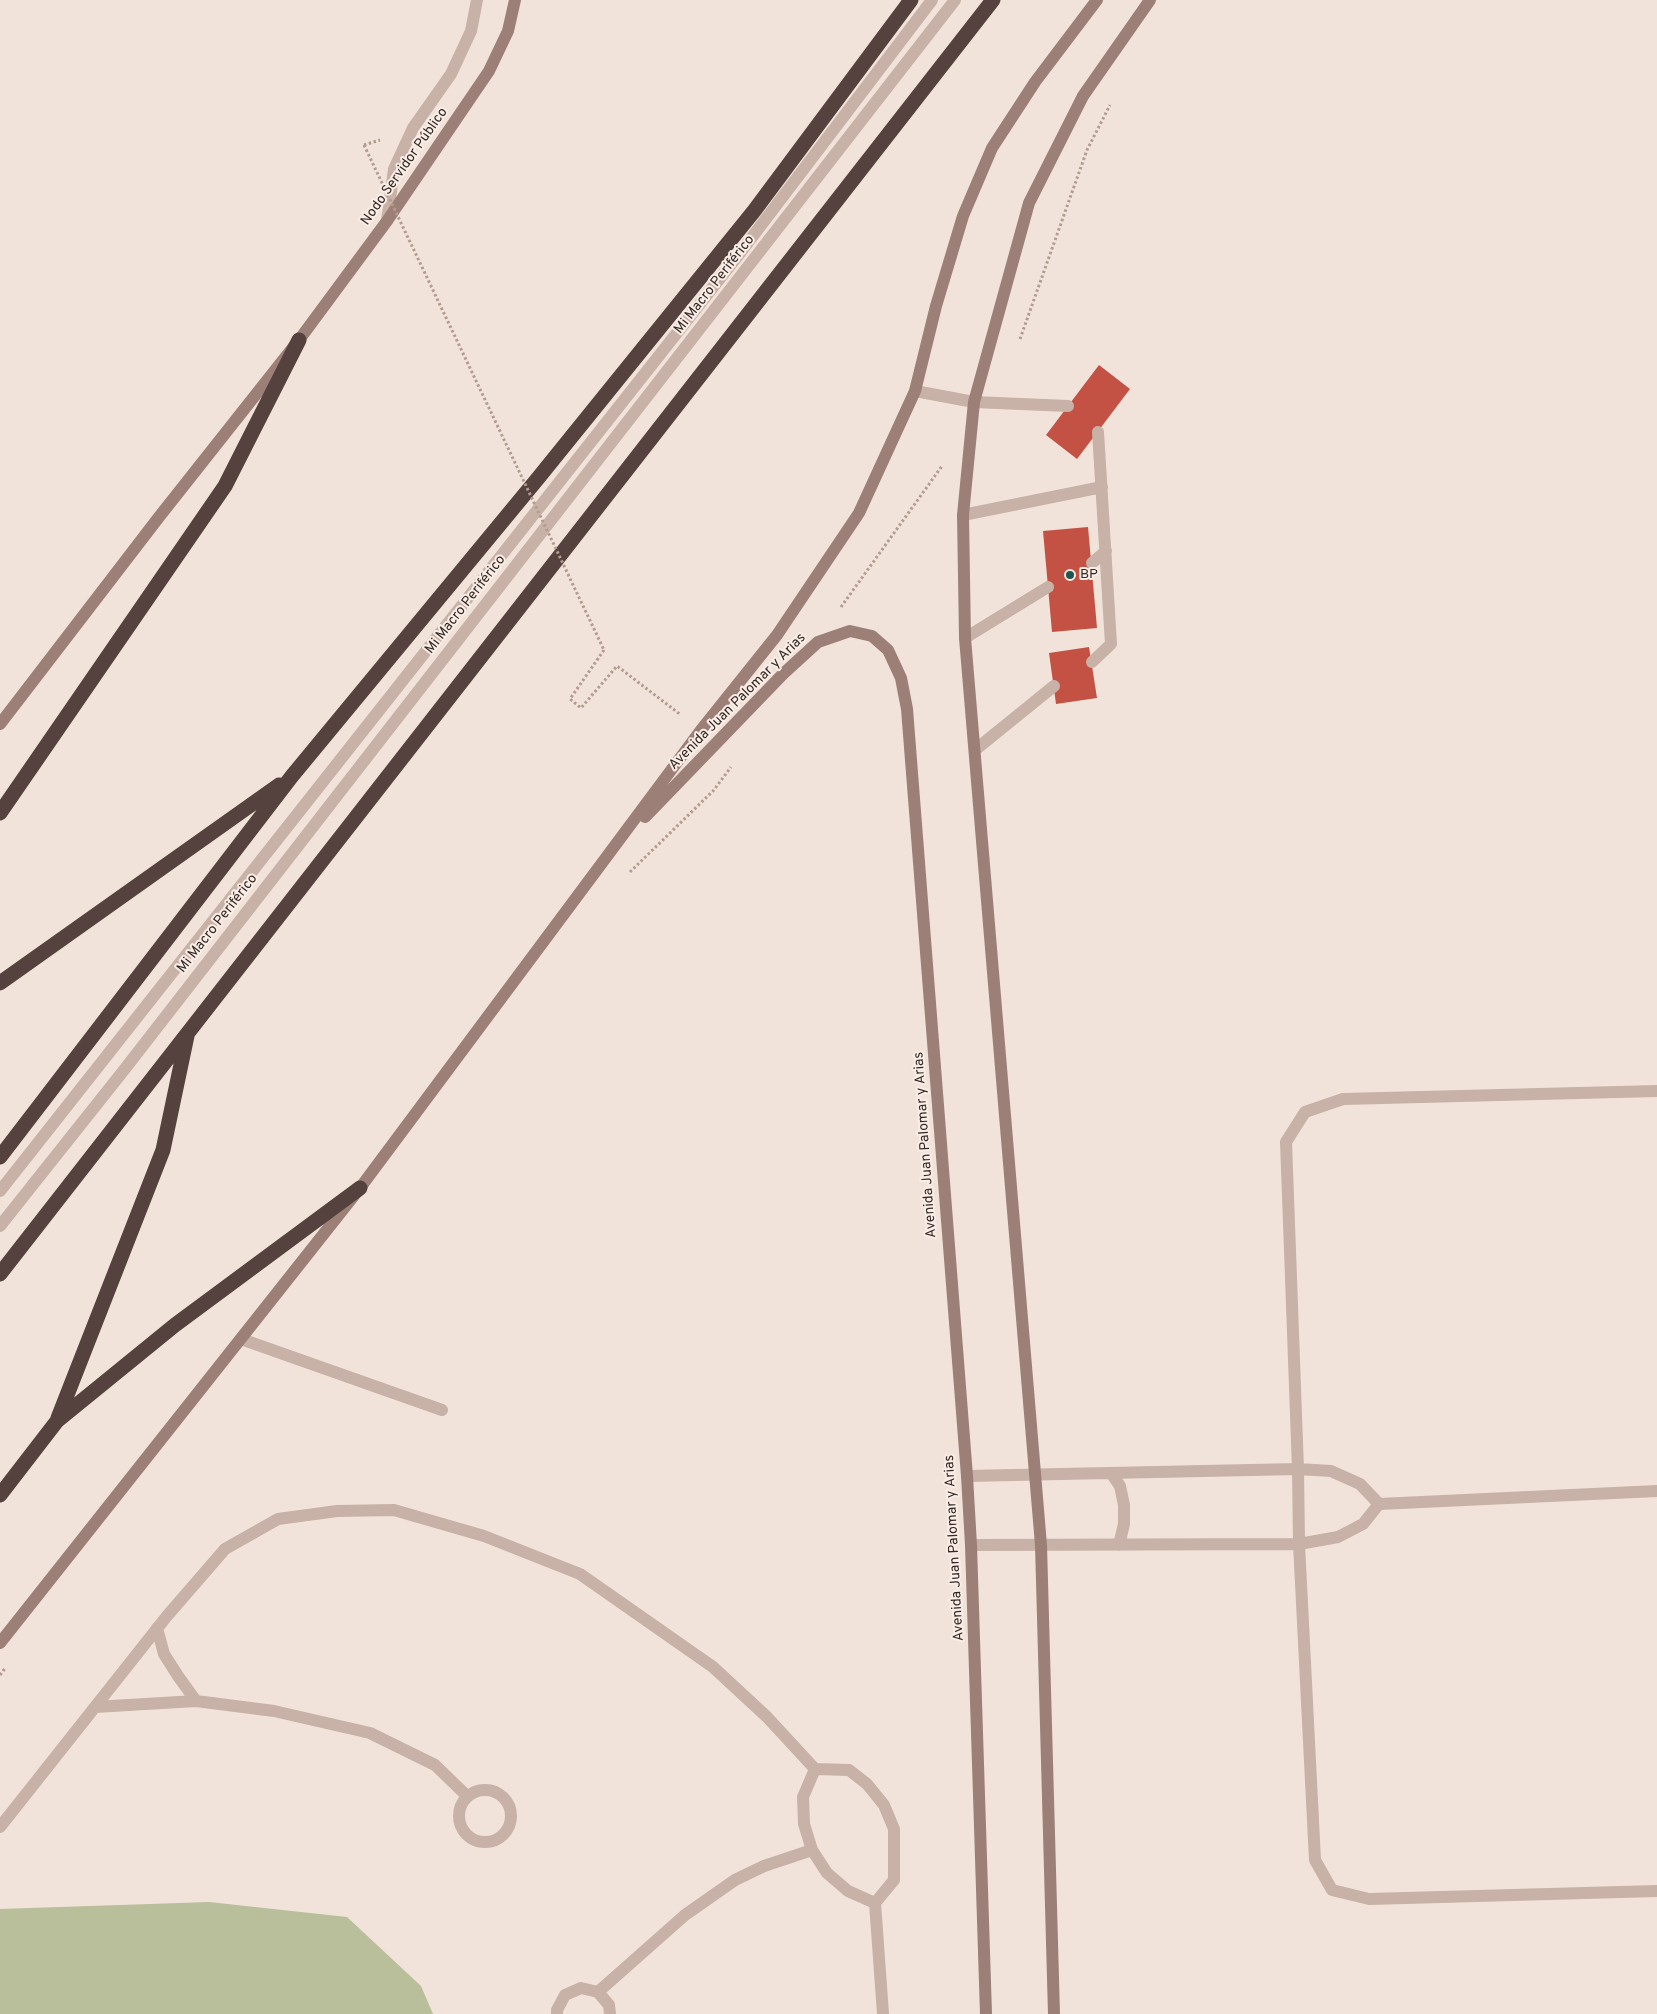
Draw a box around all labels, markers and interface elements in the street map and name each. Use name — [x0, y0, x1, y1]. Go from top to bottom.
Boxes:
street label: Nodo Servidor Público — [358, 105, 452, 229]
street label: Mi Macro Periférico — [671, 232, 759, 338]
street label: Mi Macro Periférico — [422, 552, 510, 658]
place label: BP — [1080, 567, 1098, 583]
marker: BP — [1064, 569, 1076, 581]
street label: Avenida Juan Palomar y Arias — [666, 630, 810, 774]
street label: Mi Macro Periférico — [174, 871, 262, 977]
street label: Avenida Juan Palomar y Arias — [911, 1051, 941, 1239]
street label: Avenida Juan Palomar y Arias — [942, 1454, 968, 1642]

